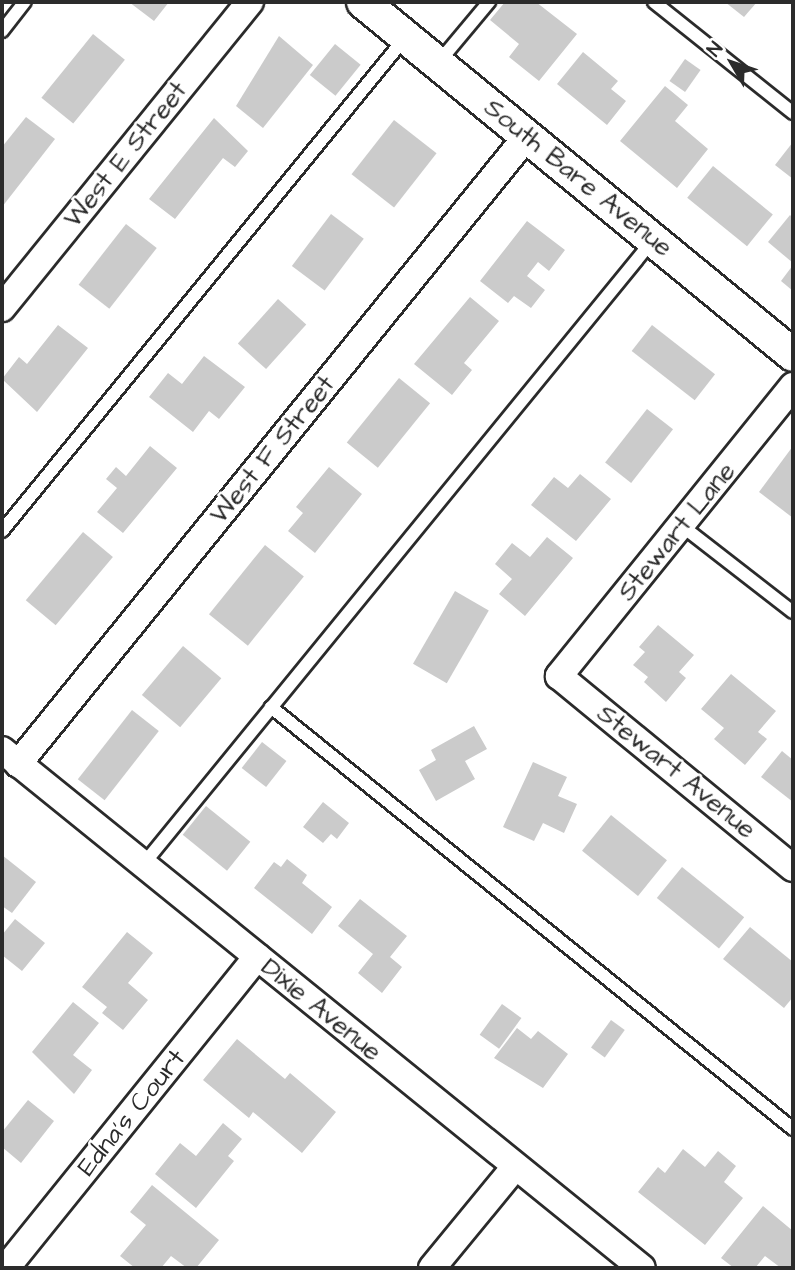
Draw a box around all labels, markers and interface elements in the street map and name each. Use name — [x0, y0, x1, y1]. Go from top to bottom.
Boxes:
north arrow — [697, 28, 767, 98]
text: N — [701, 36, 730, 63]
street label: West E Street — [58, 76, 194, 234]
street label: South Bare Avenue — [478, 92, 678, 264]
street label: West F Street — [204, 370, 342, 530]
street label: Stewart Lane — [612, 456, 742, 608]
street label: Stewart Avenue — [590, 698, 762, 846]
street label: Dixie Avenue — [254, 952, 388, 1068]
street label: Edna's Court — [72, 1043, 192, 1183]

